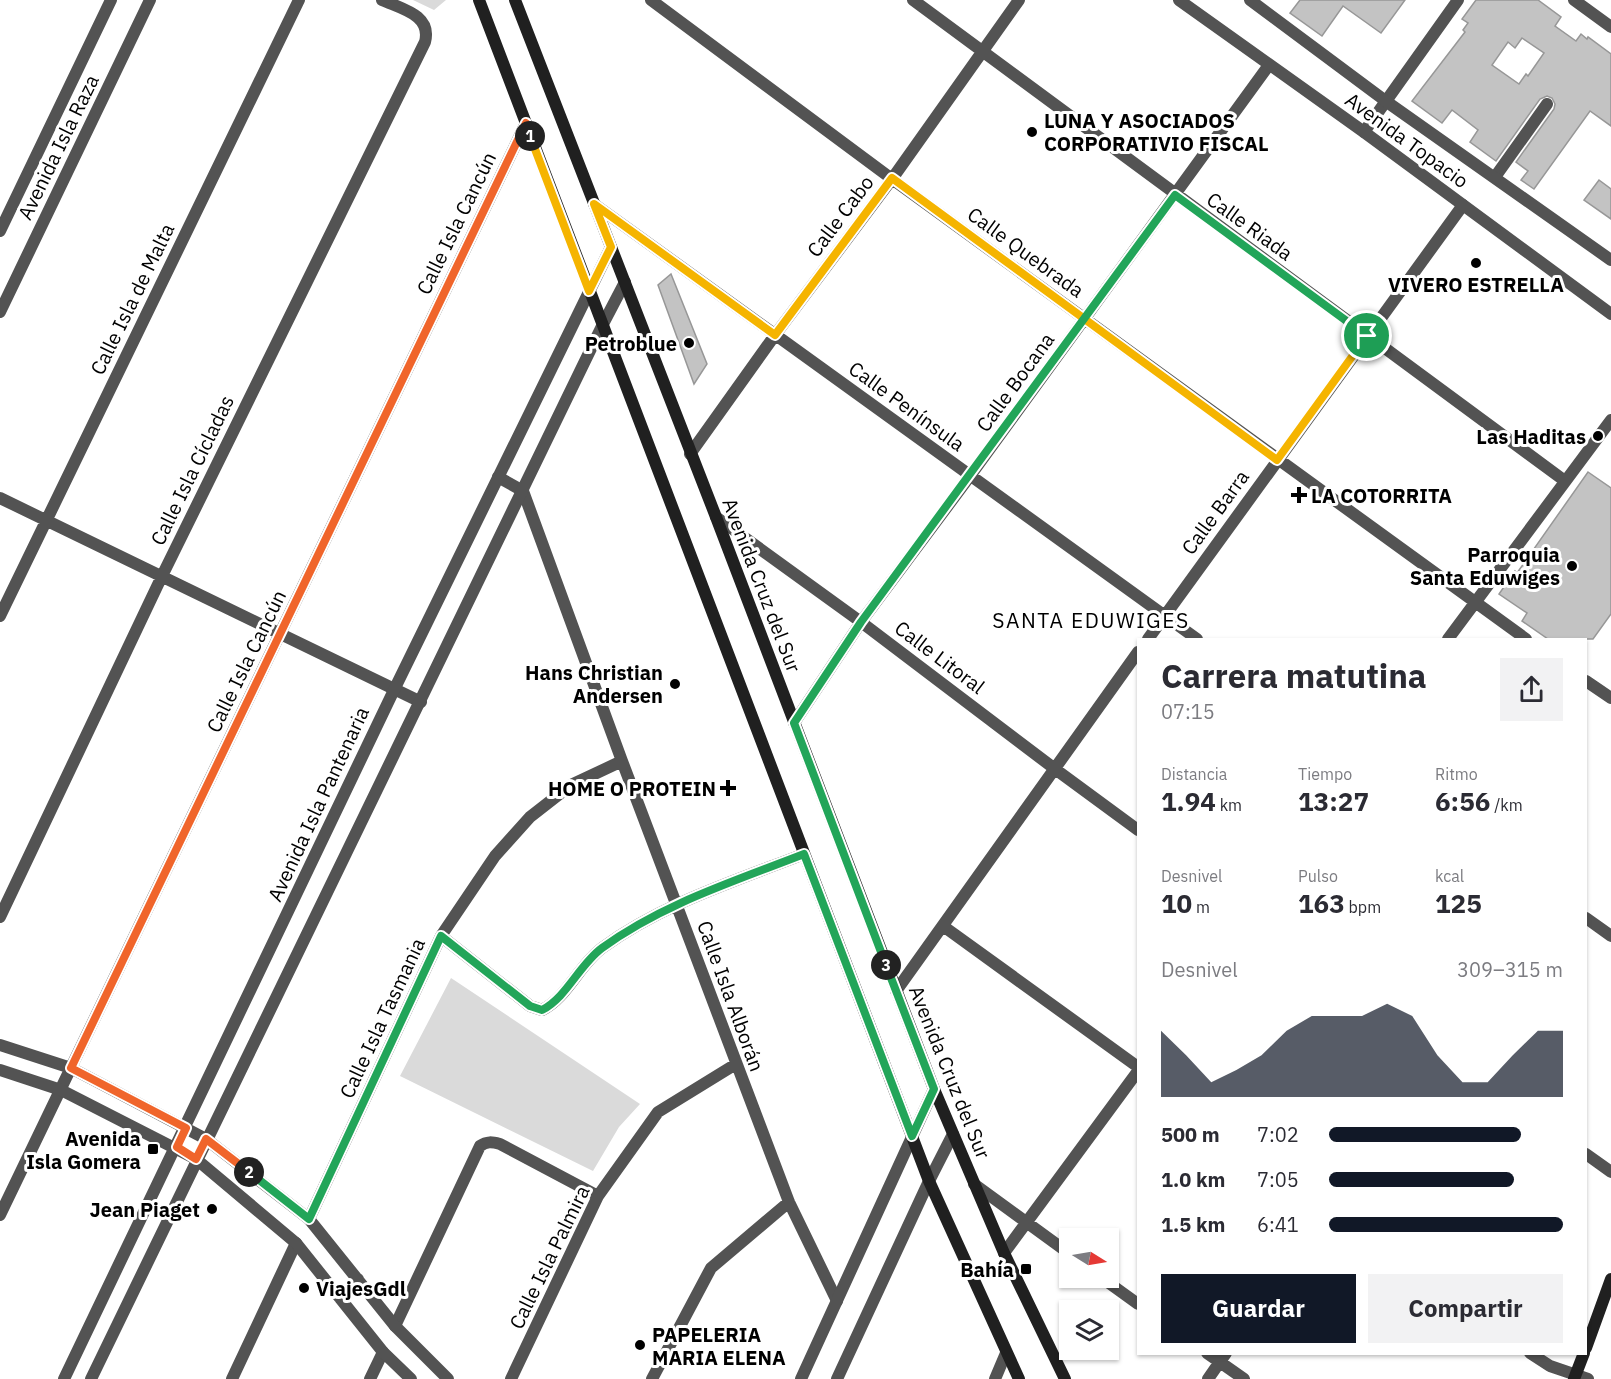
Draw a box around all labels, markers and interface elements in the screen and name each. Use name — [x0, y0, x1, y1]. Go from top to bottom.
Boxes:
street label: Avenida Isla Raza — [11, 70, 105, 224]
street label: Avenida Topacio — [1340, 86, 1474, 194]
place label: LUNA Y ASOCIADOS CORPORATIVIO FISCAL — [1044, 107, 1269, 157]
pin: 1 — [515, 121, 545, 151]
marker: LUNA Y ASOCIADOS CORPORATIVIO FISCAL — [1025, 125, 1039, 139]
text: 1 — [525, 126, 535, 146]
street label: Calle Isla Cancún — [410, 147, 502, 299]
street label: Calle Cabo — [800, 170, 880, 262]
street label: Calle Riada — [1201, 186, 1299, 267]
street label: Calle Quebrada — [962, 201, 1090, 304]
street label: Calle Isla de Malta — [84, 218, 181, 379]
marker: VIVERO ESTRELLA — [1469, 256, 1483, 270]
place label: VIVERO ESTRELLA — [1388, 271, 1564, 298]
pin — [1341, 310, 1392, 361]
icon: arrive — [1350, 319, 1383, 352]
street label: Calle Bocana — [970, 327, 1060, 437]
place label: Petroblue — [585, 330, 677, 357]
marker: Petroblue — [682, 336, 696, 350]
street label: Calle Península — [844, 355, 971, 457]
street label: Calle Isla Cícladas — [144, 390, 240, 550]
place label: Las Haditas — [1476, 423, 1586, 450]
marker: Las Haditas — [1591, 429, 1605, 443]
street label: Calle Barra — [1175, 464, 1255, 560]
place label: LA COTORRITA — [1311, 482, 1452, 509]
marker: LA COTORRITA — [1292, 488, 1306, 502]
street label: Avenida Cruz del Sur — [716, 494, 808, 676]
place label: Parroquia Santa Eduwiges — [1410, 541, 1560, 591]
marker: Parroquia Santa Eduwiges — [1565, 559, 1579, 573]
street label: Calle Isla Cancún — [200, 585, 292, 737]
district label: SANTA EDUWIGES — [992, 606, 1190, 634]
street label: Calle Litoral — [889, 614, 991, 700]
text: Carrera matutina — [1161, 654, 1427, 697]
button: share — [1500, 658, 1563, 721]
place label: Hans Christian Andersen — [525, 659, 663, 709]
marker: Hans Christian Andersen — [668, 677, 682, 691]
text: 07:15 — [1161, 698, 1215, 725]
street label: Avenida Isla Pantenaria — [261, 702, 375, 906]
text: Distancia — [1161, 764, 1227, 784]
text: Tiempo — [1298, 764, 1352, 784]
text: Ritmo — [1435, 764, 1478, 784]
place label: HOME O PROTEIN — [548, 775, 716, 802]
marker: HOME O PROTEIN — [721, 781, 735, 795]
text: 1.94 — [1161, 784, 1216, 818]
text: 13:27 — [1298, 784, 1369, 818]
text: 6:56 — [1435, 784, 1490, 818]
text: km — [1216, 795, 1242, 815]
text: /km — [1490, 795, 1523, 815]
text: Desnivel — [1161, 866, 1222, 886]
text: Pulso — [1298, 866, 1338, 886]
text: kcal — [1435, 866, 1464, 886]
text: 10 — [1161, 886, 1192, 920]
text: 163 — [1298, 886, 1345, 920]
text: 125 — [1435, 886, 1482, 920]
text: m — [1192, 897, 1210, 917]
text: bpm — [1345, 897, 1381, 917]
street label: Calle Isla Alborán — [691, 917, 771, 1075]
street label: Calle Isla Tasmania — [333, 933, 431, 1102]
pin: 3 — [871, 950, 901, 980]
text: 3 — [881, 955, 891, 975]
text: Desnivel — [1161, 956, 1238, 983]
text: 309–315 m — [1457, 956, 1563, 983]
street label: Avenida Cruz del Sur — [903, 981, 997, 1163]
text: 500 m — [1161, 1121, 1220, 1148]
text: 7:02 — [1257, 1121, 1299, 1148]
place label: Avenida Isla Gomera — [26, 1125, 141, 1175]
marker: Avenida Isla Gomera — [146, 1142, 160, 1156]
pin: 2 — [234, 1157, 264, 1187]
text: 2 — [244, 1162, 254, 1182]
text: 1.0 km — [1161, 1166, 1225, 1193]
text: 7:05 — [1257, 1166, 1299, 1193]
street label: Calle Isla Palmira — [503, 1180, 596, 1333]
place label: Jean Piaget — [90, 1196, 200, 1223]
marker: Jean Piaget — [205, 1202, 219, 1216]
text: 1.5 km — [1161, 1211, 1225, 1238]
text: 6:41 — [1257, 1211, 1299, 1238]
north arrow — [1059, 1228, 1119, 1288]
map controls — [1059, 1228, 1119, 1360]
place label: Bahía — [960, 1256, 1014, 1283]
marker: Bahía — [1019, 1262, 1033, 1276]
button: Guardar — [1161, 1274, 1356, 1343]
button: Compartir — [1368, 1274, 1563, 1343]
place label: ViajesGdl — [316, 1275, 406, 1302]
marker: ViajesGdl — [297, 1281, 311, 1295]
button: layers — [1059, 1300, 1119, 1360]
place label: PAPELERIA MARIA ELENA — [652, 1321, 786, 1371]
marker: PAPELERIA MARIA ELENA — [633, 1338, 647, 1352]

